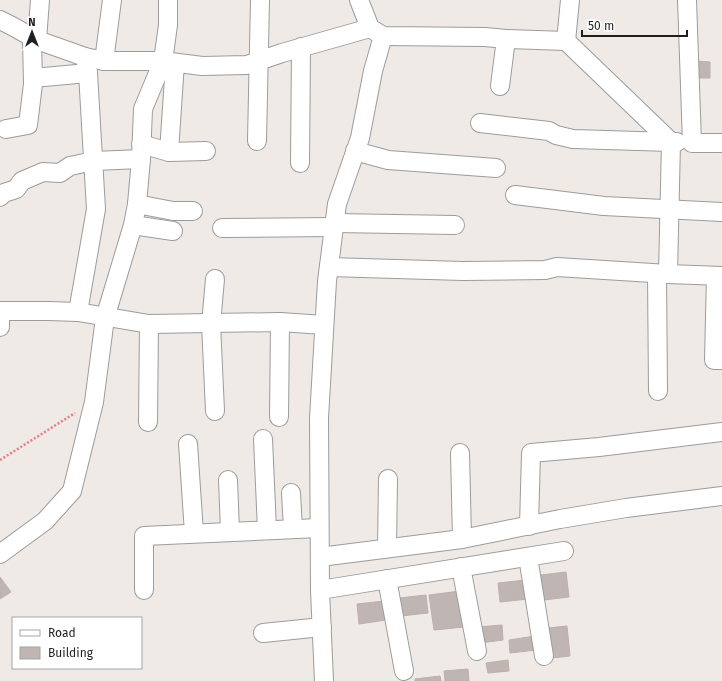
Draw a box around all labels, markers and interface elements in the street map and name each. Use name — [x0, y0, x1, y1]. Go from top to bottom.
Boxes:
north arrow — [12, 12, 52, 52]
scale bar — [582, 12, 687, 38]
text: N — [28, 16, 36, 29]
text: 50 m — [588, 19, 614, 33]
legend — [12, 617, 142, 669]
text: Road — [48, 626, 76, 640]
text: Building — [48, 646, 94, 660]

